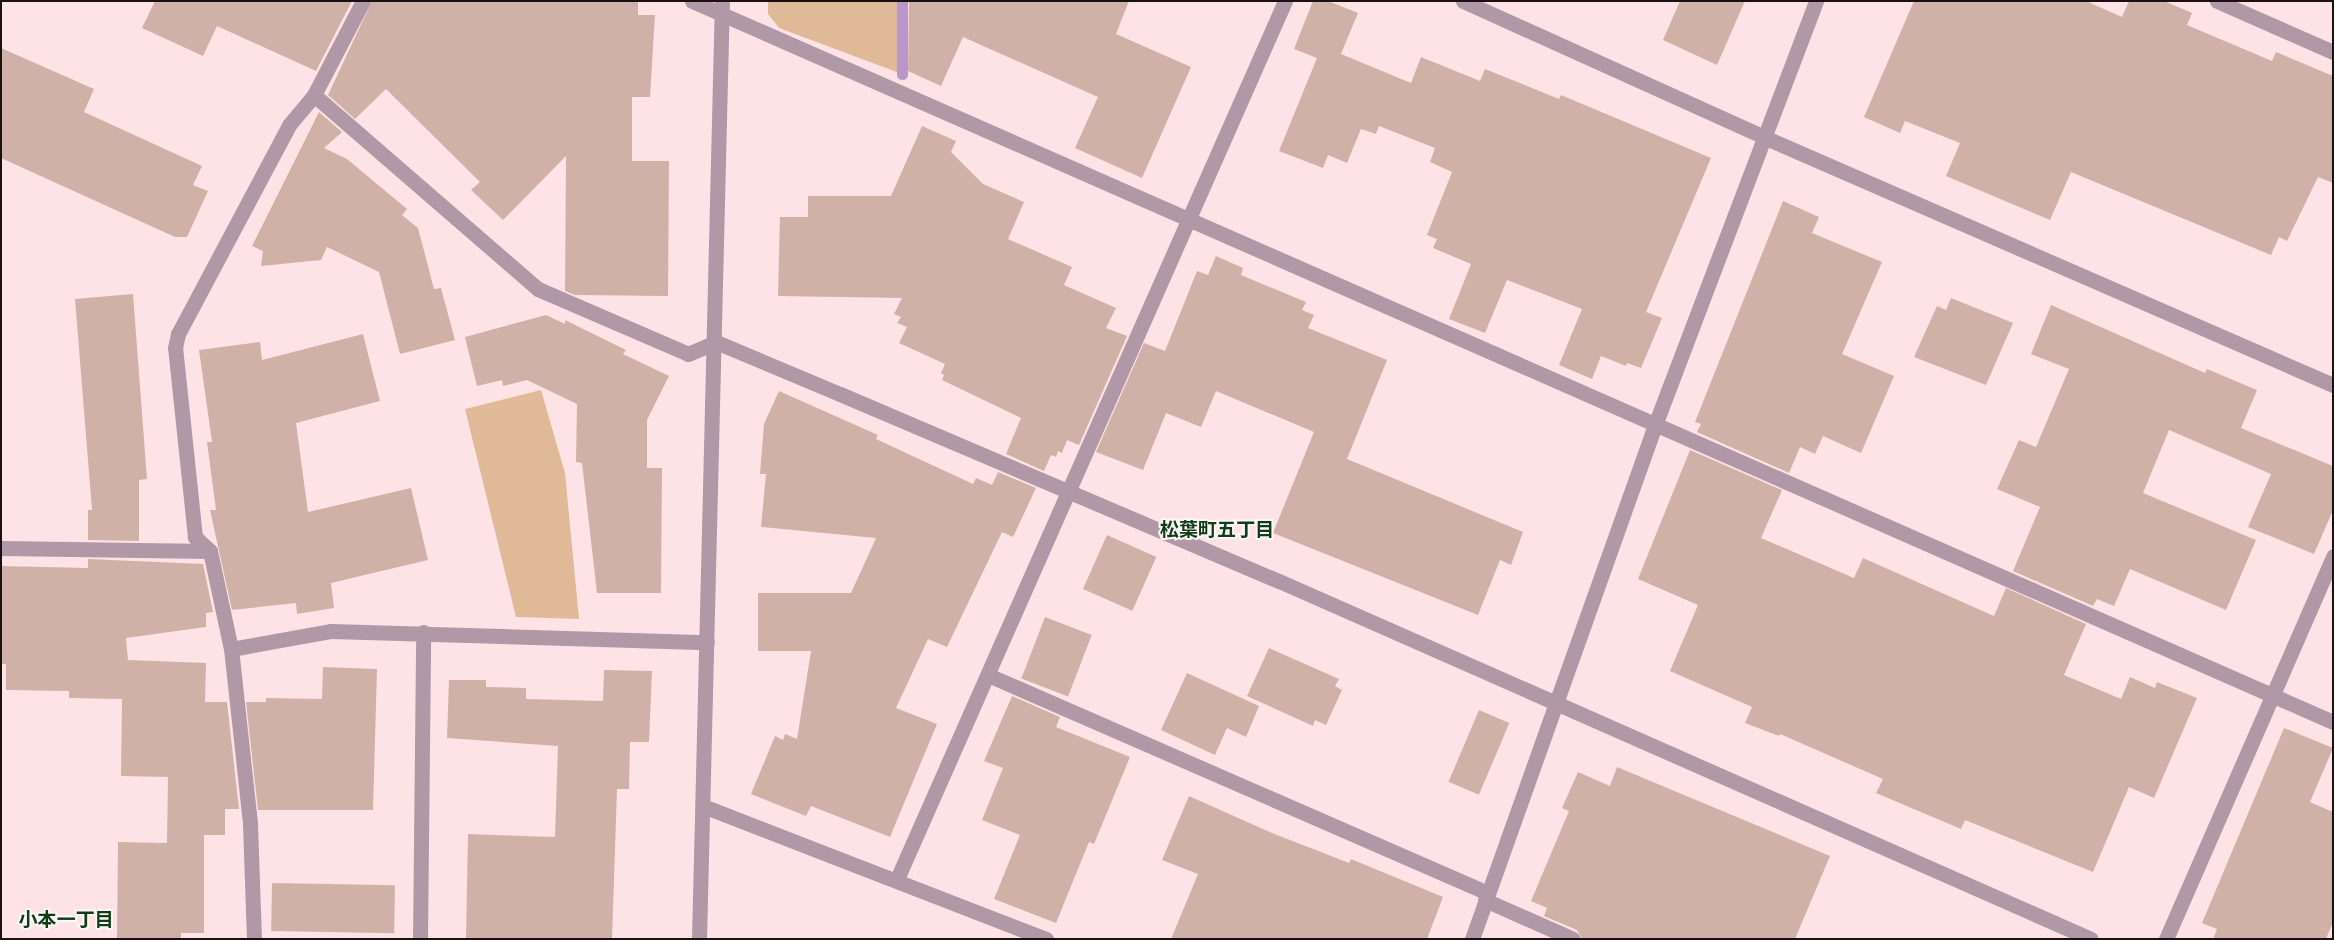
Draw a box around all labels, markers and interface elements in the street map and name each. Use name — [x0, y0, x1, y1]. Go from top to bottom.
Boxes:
district label: 松葉町五丁目 — [1160, 519, 1274, 541]
district label: 小本一丁目 — [19, 909, 113, 931]

